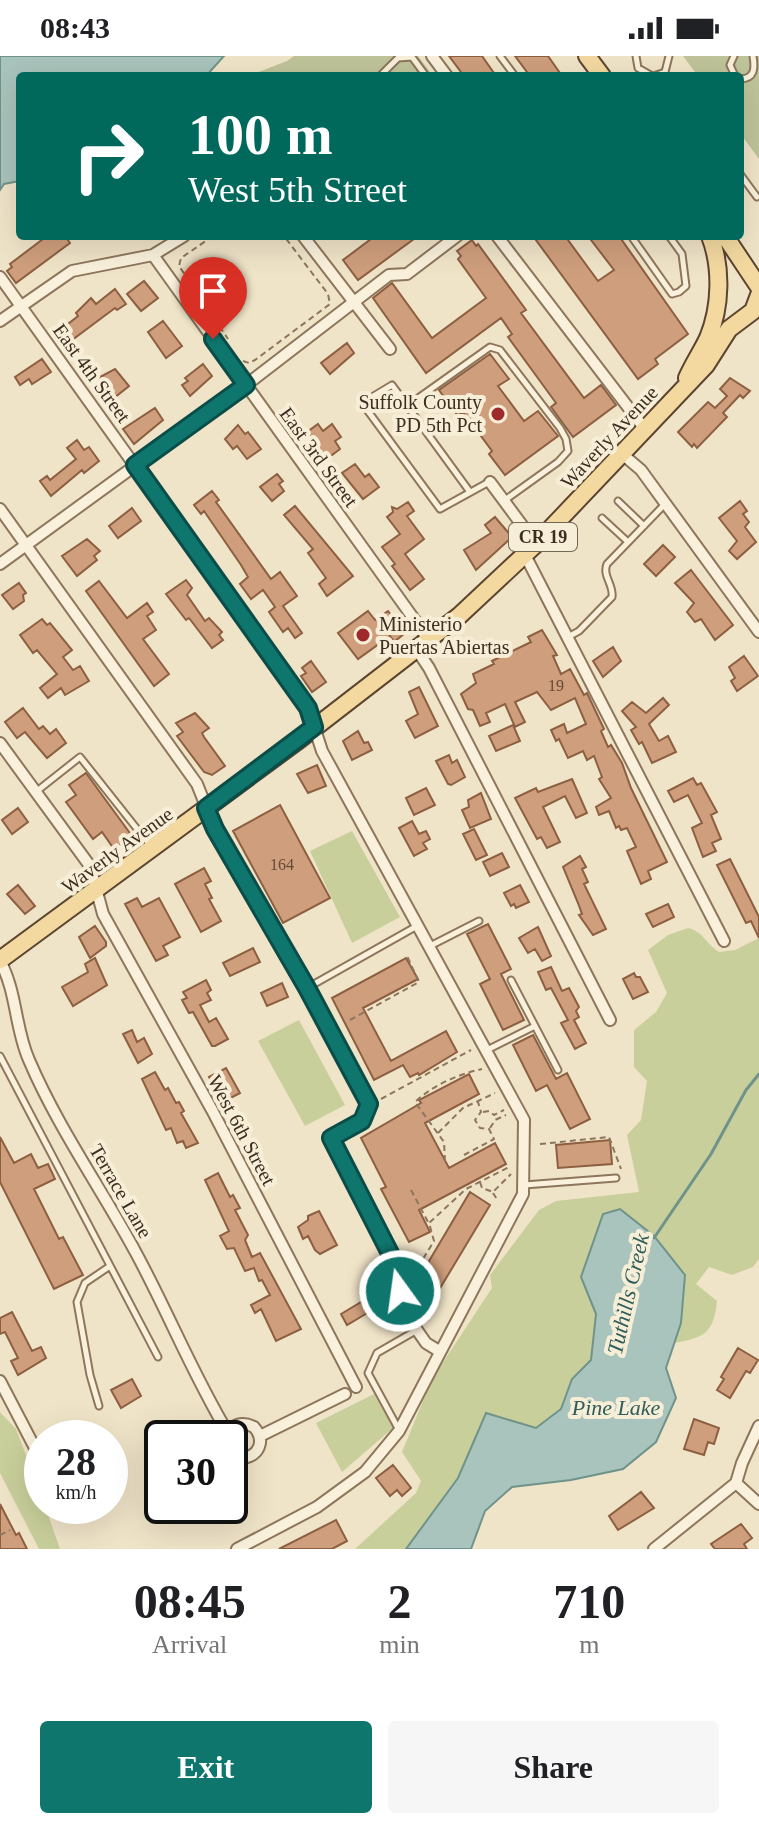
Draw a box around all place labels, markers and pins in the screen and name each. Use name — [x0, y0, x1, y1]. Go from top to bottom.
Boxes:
pin — [179, 257, 247, 339]
place label: Suffolk County PD 5th Pct — [358, 391, 482, 436]
marker: Suffolk County PD 5th Pct — [489, 405, 507, 423]
place label: Ministerio Puertas Abiertas — [379, 613, 510, 658]
marker: Ministerio Puertas Abiertas — [354, 626, 372, 644]

